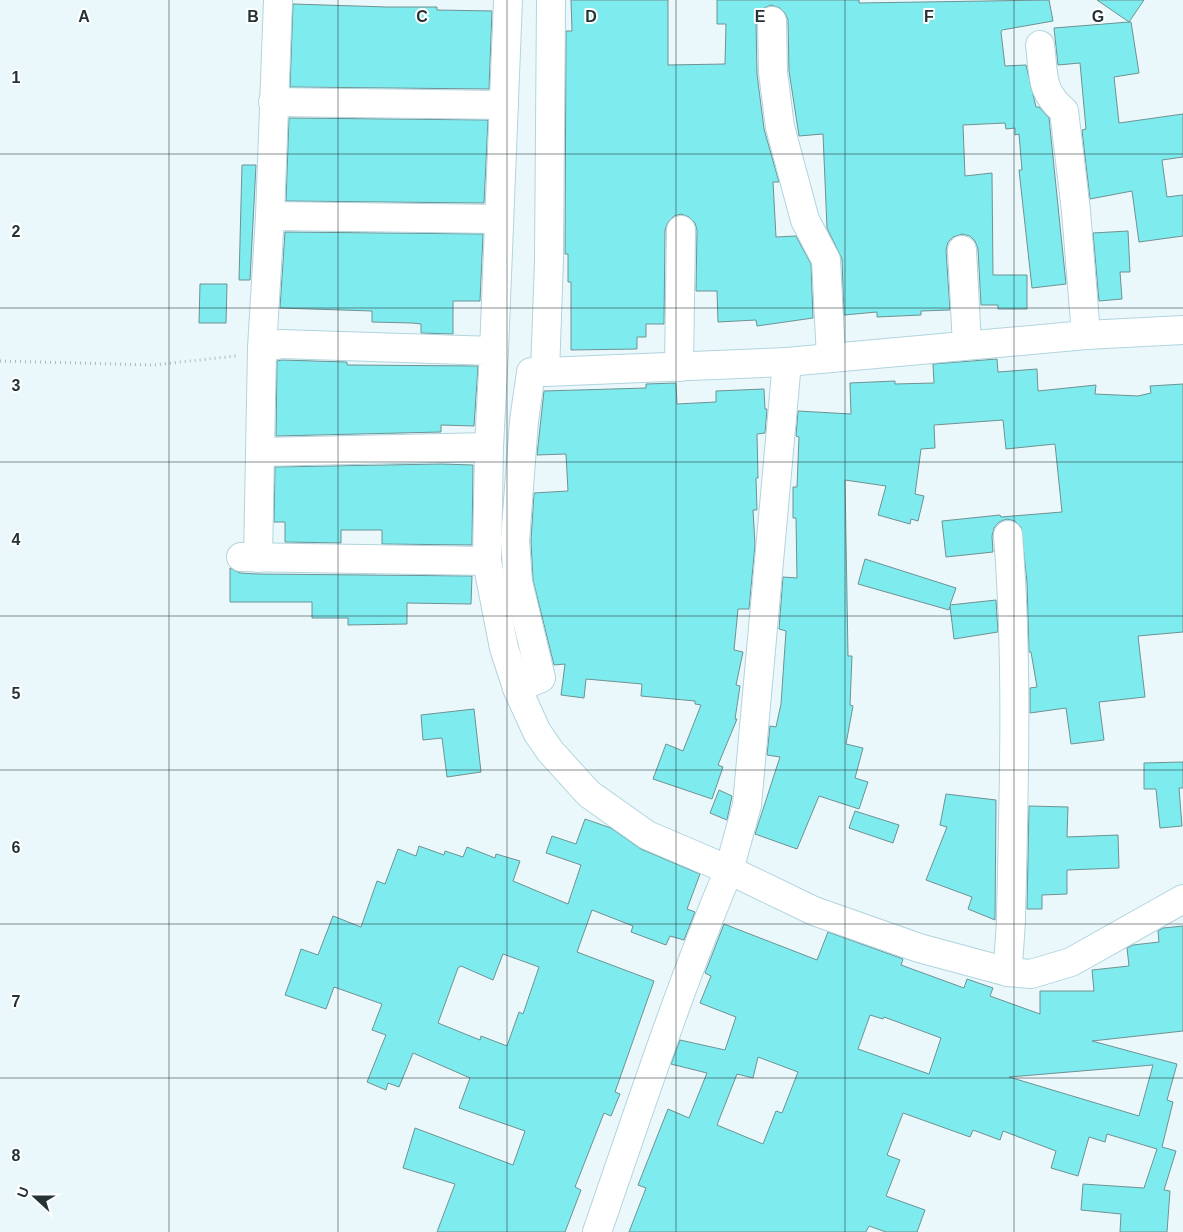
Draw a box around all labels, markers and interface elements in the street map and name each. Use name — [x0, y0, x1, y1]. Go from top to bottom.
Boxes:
text: A — [78, 8, 90, 25]
text: B — [247, 8, 259, 25]
text: C — [416, 8, 428, 25]
text: D — [585, 8, 597, 25]
text: E — [755, 8, 766, 25]
text: F — [924, 8, 934, 25]
text: G — [1092, 8, 1104, 25]
text: 1 — [12, 69, 21, 86]
text: 2 — [12, 223, 21, 240]
text: 3 — [12, 377, 21, 394]
text: 4 — [12, 531, 21, 548]
text: 5 — [12, 685, 21, 702]
text: 6 — [12, 839, 21, 856]
text: 7 — [12, 993, 21, 1010]
text: 8 — [12, 1147, 21, 1164]
north arrow — [10, 1172, 60, 1222]
text: U — [14, 1185, 32, 1200]

